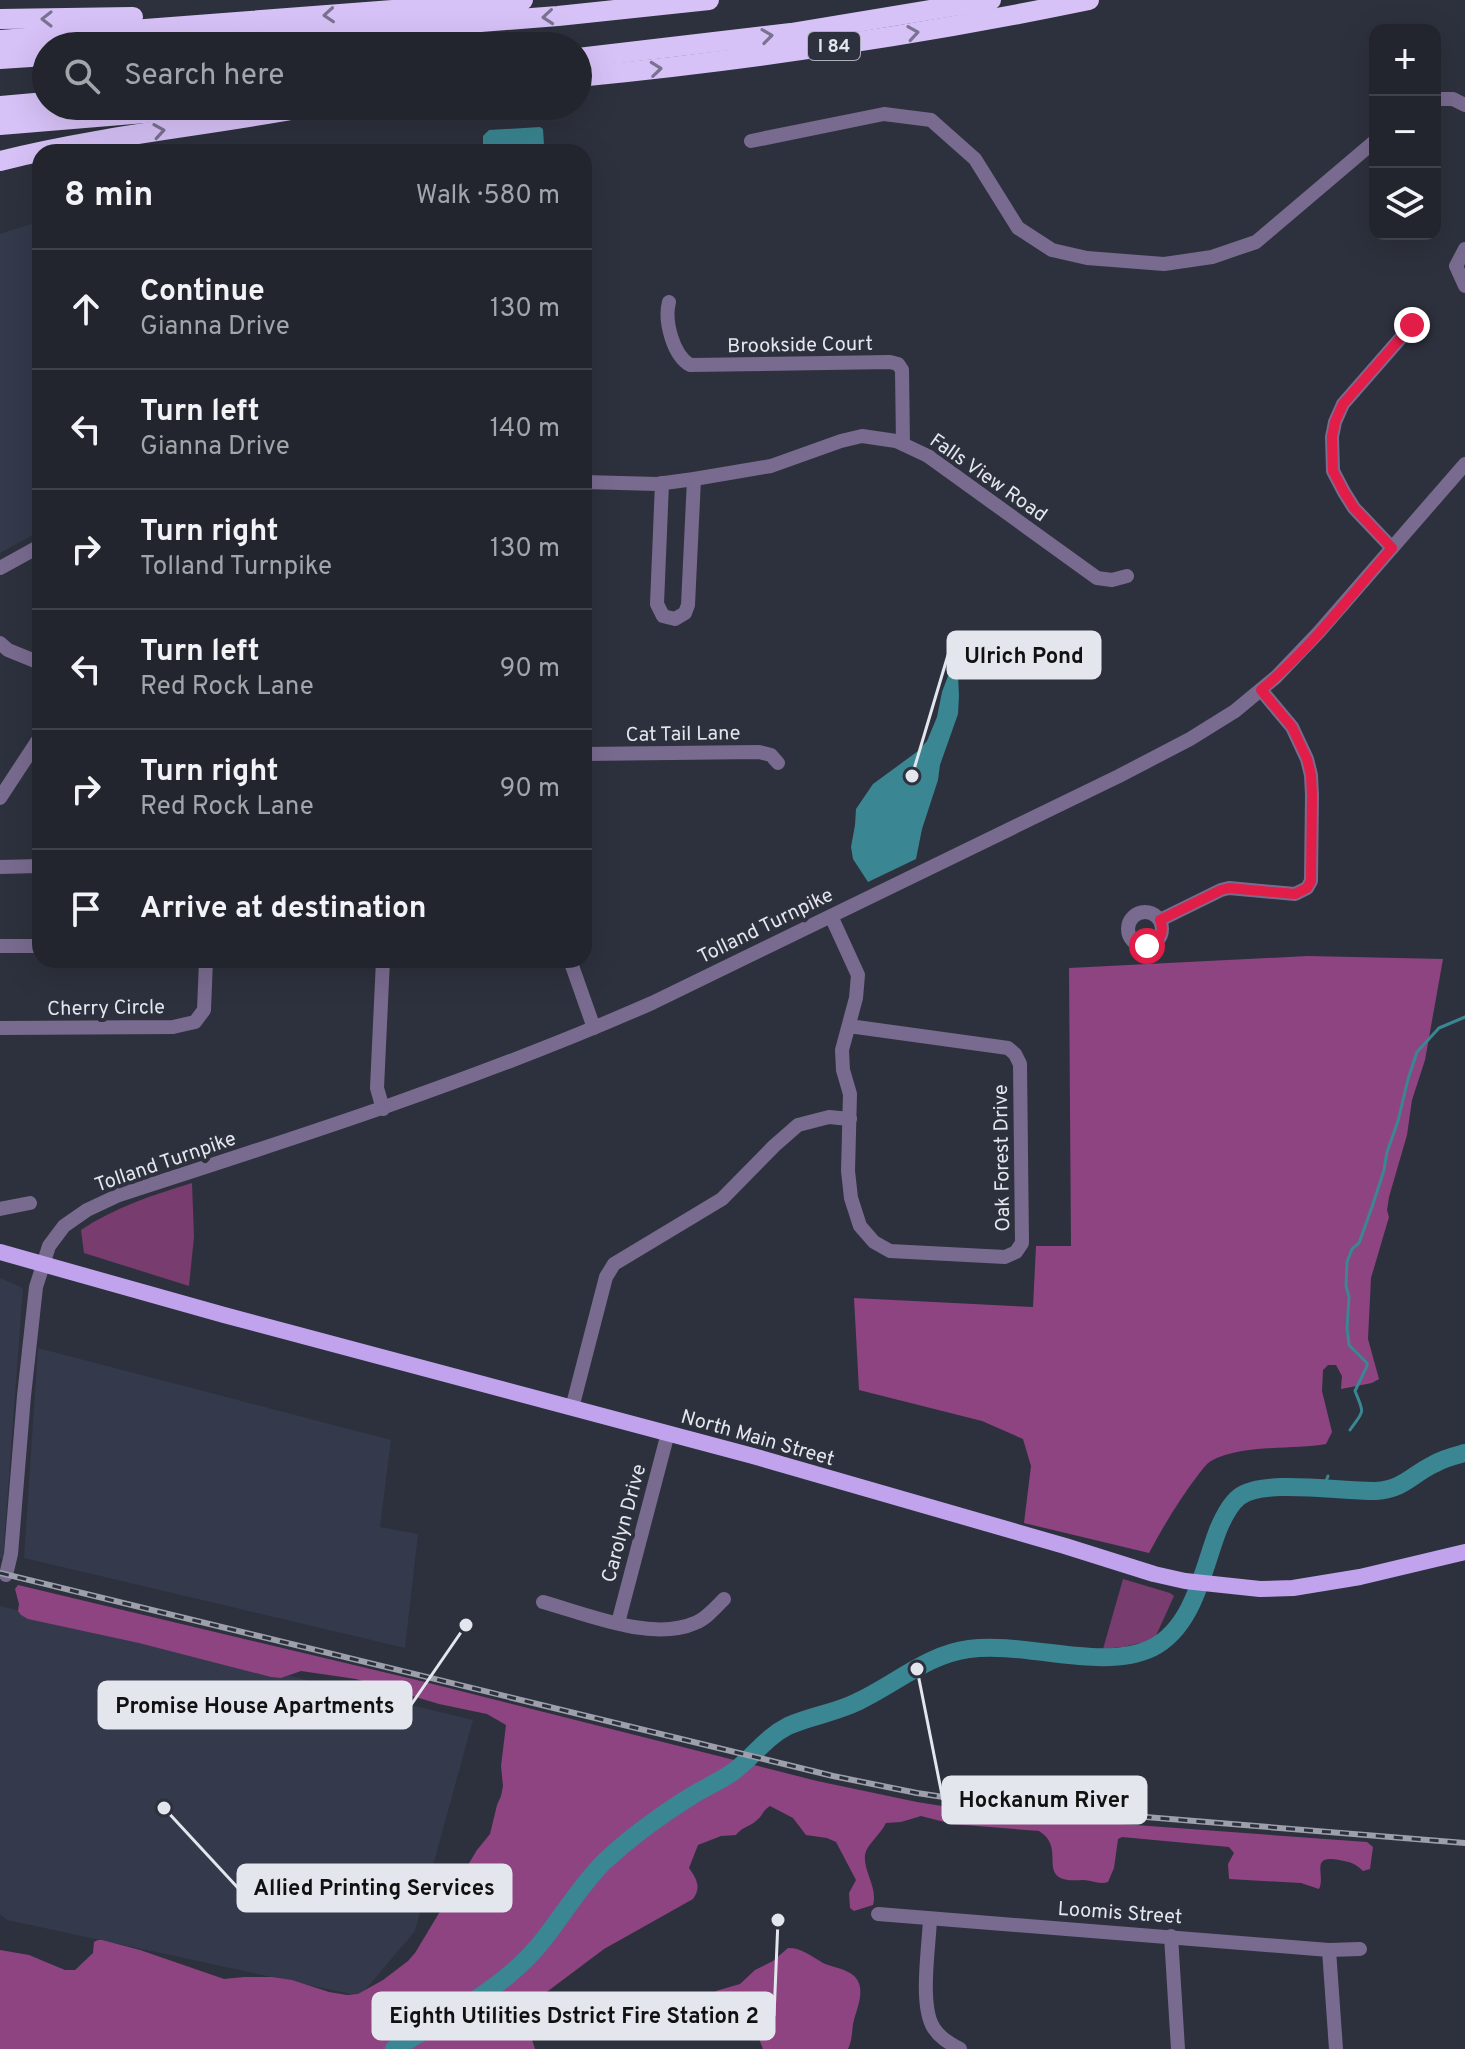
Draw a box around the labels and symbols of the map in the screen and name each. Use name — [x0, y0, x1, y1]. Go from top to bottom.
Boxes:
one-way arrow — [322, 6, 335, 23]
one-way arrow — [541, 8, 554, 25]
one-way arrow — [40, 10, 53, 28]
one-way arrow — [906, 25, 920, 42]
one-way arrow — [760, 28, 774, 45]
road number: I 84 — [808, 32, 860, 60]
one-way arrow — [650, 60, 663, 77]
one-way arrow — [152, 123, 166, 140]
route end — [1394, 307, 1430, 343]
street label: Brookside Court — [727, 332, 873, 360]
street label: Falls View Road — [924, 428, 1052, 529]
callout: Ulrich Pond — [948, 632, 1100, 678]
text: Ulrich Pond — [964, 644, 1084, 671]
street label: Cat Tail Lane — [625, 721, 741, 749]
street label: Tolland Turnpike — [694, 883, 838, 971]
route start — [1129, 928, 1165, 964]
street label: Cherry Circle — [47, 995, 165, 1023]
street label: Oak Forest Drive — [989, 1084, 1017, 1232]
street label: Tolland Turnpike — [92, 1127, 240, 1199]
street label: North Main Street — [678, 1405, 837, 1473]
street label: Carolyn Drive — [597, 1461, 653, 1586]
callout: Promise House Apartments — [99, 1682, 411, 1728]
text: Promise House Apartments — [115, 1694, 395, 1721]
callout: Hockanum River — [943, 1777, 1146, 1823]
text: Hockanum River — [959, 1788, 1129, 1815]
callout: Allied Printing Services — [238, 1865, 511, 1911]
text: Allied Printing Services — [253, 1876, 495, 1903]
street label: Loomis Street — [1057, 1897, 1183, 1931]
callout: Eighth Utilities Dstrict Fire Station 2 — [373, 1993, 774, 2039]
text: Eighth Utilities Dstrict Fire Station 2 — [389, 2004, 759, 2031]

